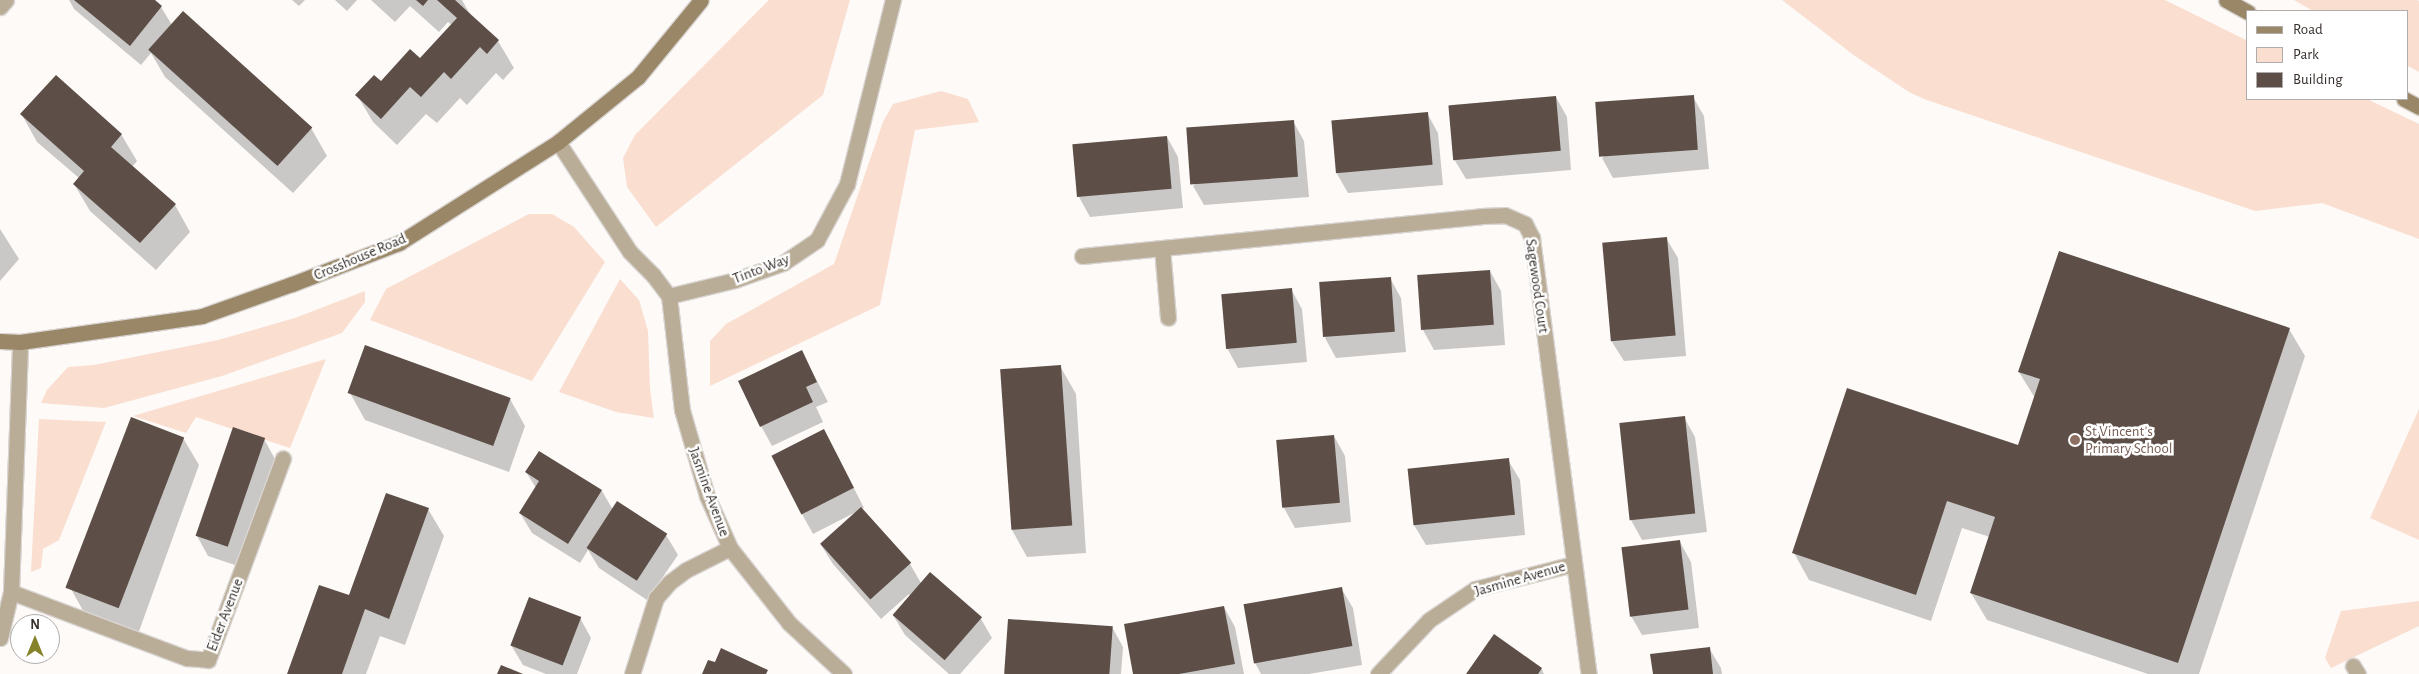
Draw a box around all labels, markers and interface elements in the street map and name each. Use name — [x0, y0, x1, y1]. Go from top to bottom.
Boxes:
legend — [2246, 10, 2409, 100]
text: Road — [2293, 22, 2323, 37]
text: Park — [2293, 47, 2319, 62]
text: Building — [2293, 72, 2343, 87]
street label: Crosshouse Road — [311, 229, 409, 285]
street label: Sagewood Court — [1521, 238, 1553, 334]
street label: Tinto Way — [730, 250, 792, 288]
place label: St Vincent's Primary School — [2085, 422, 2173, 457]
marker: St Vincent's Primary School — [2069, 434, 2081, 446]
street label: Jasmine Avenue — [685, 445, 733, 539]
street label: Jasmine Avenue — [1473, 557, 1567, 601]
street label: Eider Avenue — [203, 576, 247, 654]
north arrow — [10, 614, 60, 664]
text: N — [30, 618, 40, 632]

